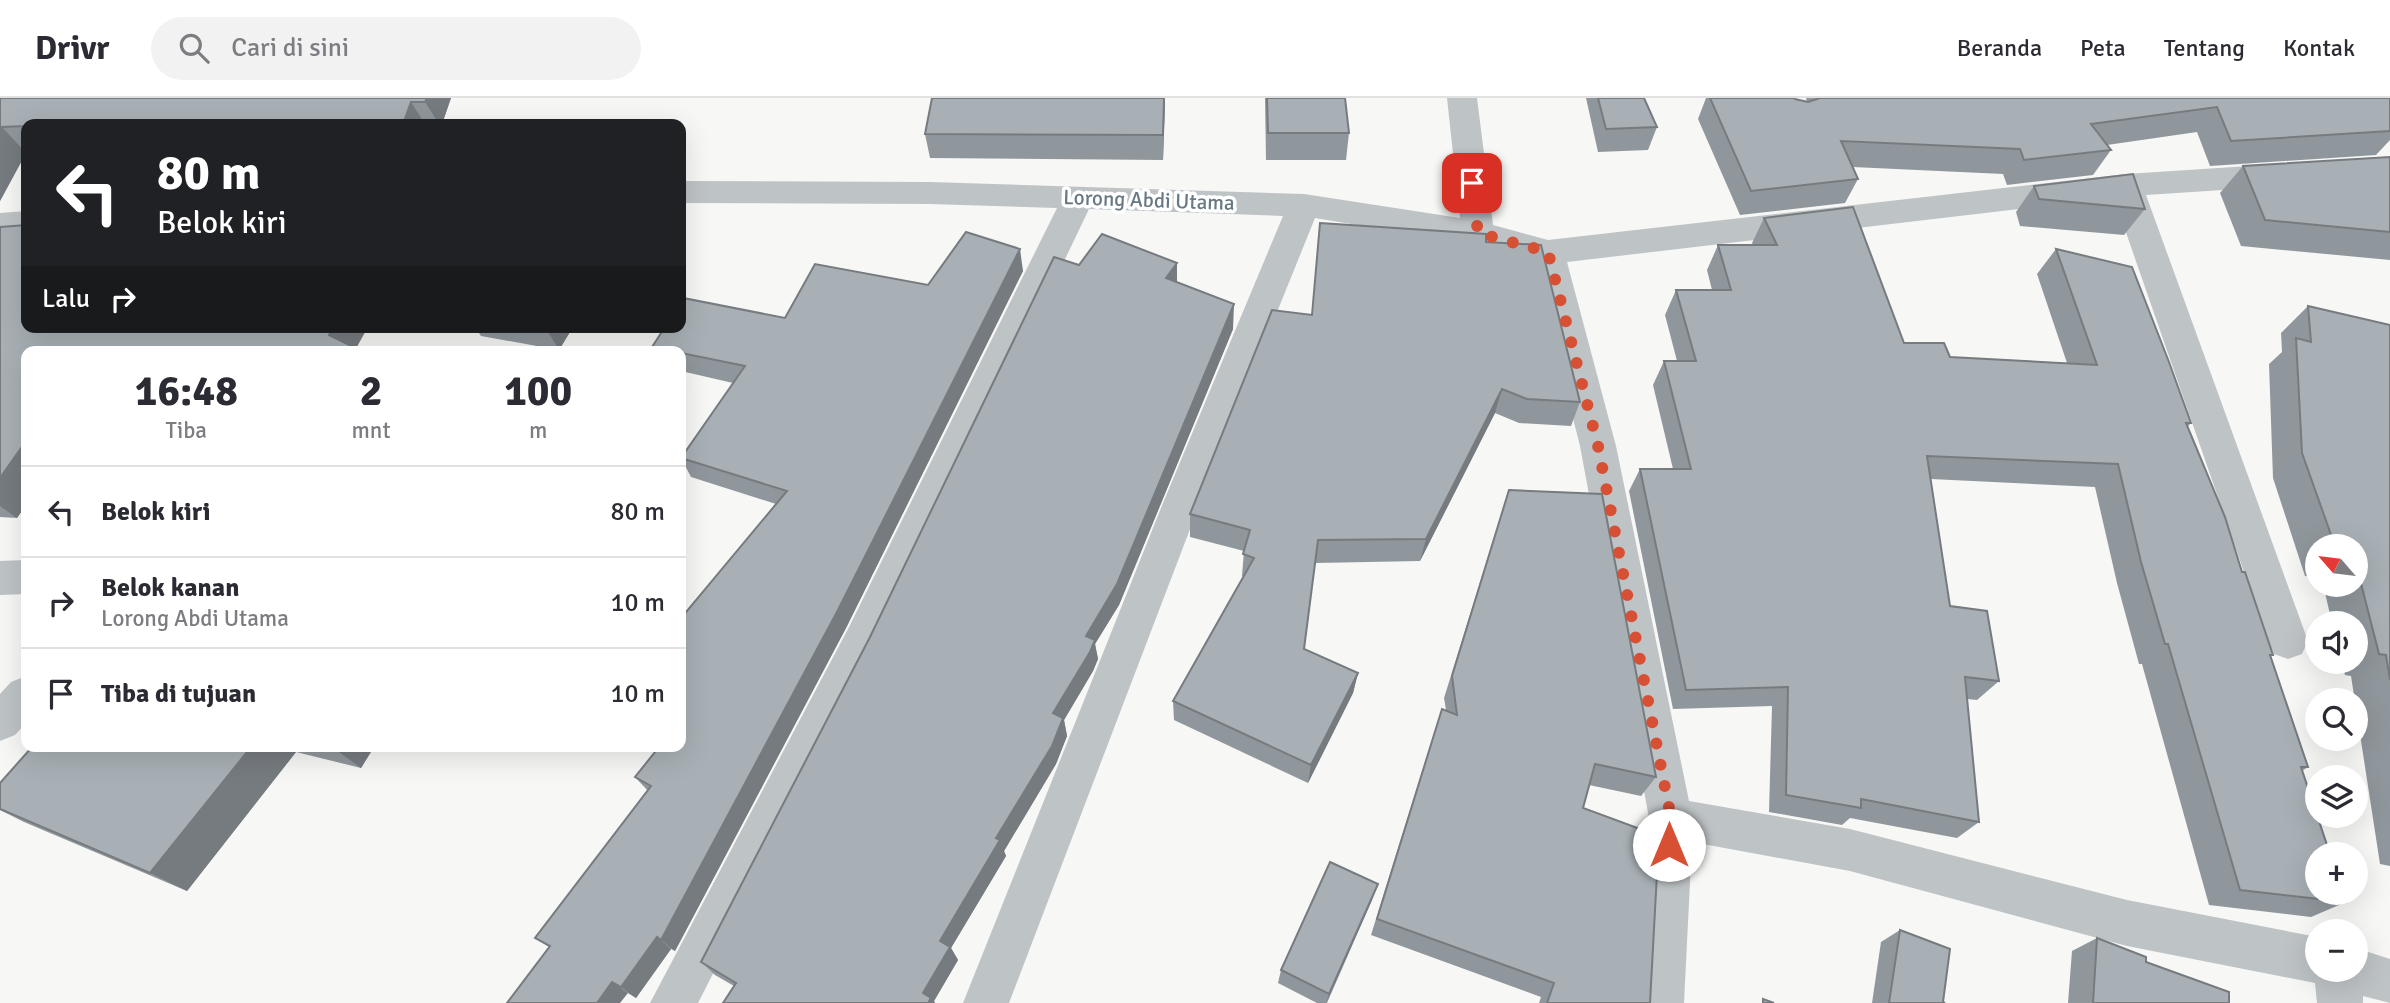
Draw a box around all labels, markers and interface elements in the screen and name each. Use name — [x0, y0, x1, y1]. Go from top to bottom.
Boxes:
search box — [151, 17, 641, 80]
text: Drivr — [35, 28, 109, 69]
icon: search — [175, 29, 213, 67]
text: Cari di sini — [231, 32, 349, 64]
text: Beranda — [1957, 33, 2042, 63]
text: Peta — [2080, 33, 2126, 63]
text: Tentang — [2164, 33, 2245, 63]
text: Kontak — [2283, 33, 2355, 63]
text: 80 m — [157, 143, 260, 203]
icon: left — [42, 147, 133, 238]
pin — [1442, 153, 1502, 213]
icon: arrive — [1453, 164, 1491, 202]
street label: Lorong Abdi Utama — [1063, 184, 1235, 216]
text: Belok kiri — [157, 203, 287, 242]
icon: right — [104, 280, 142, 318]
text: Lalu — [42, 283, 90, 315]
text: 16:48 — [135, 366, 238, 417]
text: 2 — [360, 366, 382, 417]
text: 100 — [504, 366, 572, 417]
text: Tiba — [166, 416, 207, 445]
text: mnt — [352, 416, 390, 445]
text: m — [529, 416, 547, 445]
icon: left — [42, 493, 80, 531]
text: Belok kiri — [101, 496, 210, 528]
text: 80 m — [610, 496, 665, 528]
north arrow — [2305, 534, 2368, 597]
map controls — [2305, 534, 2368, 982]
text: Belok kanan — [101, 572, 239, 604]
icon: right — [42, 584, 80, 622]
text: 10 m — [610, 587, 665, 619]
text: Lorong Abdi Utama — [101, 604, 289, 633]
button: sound — [2305, 611, 2368, 674]
icon: arrive — [42, 675, 80, 713]
text: Tiba di tujuan — [101, 678, 256, 710]
text: 10 m — [610, 678, 665, 710]
button: search — [2305, 688, 2368, 751]
button: layers — [2305, 765, 2368, 828]
position arrow — [1632, 808, 1706, 882]
button: + — [2305, 842, 2368, 905]
button: − — [2305, 919, 2368, 982]

